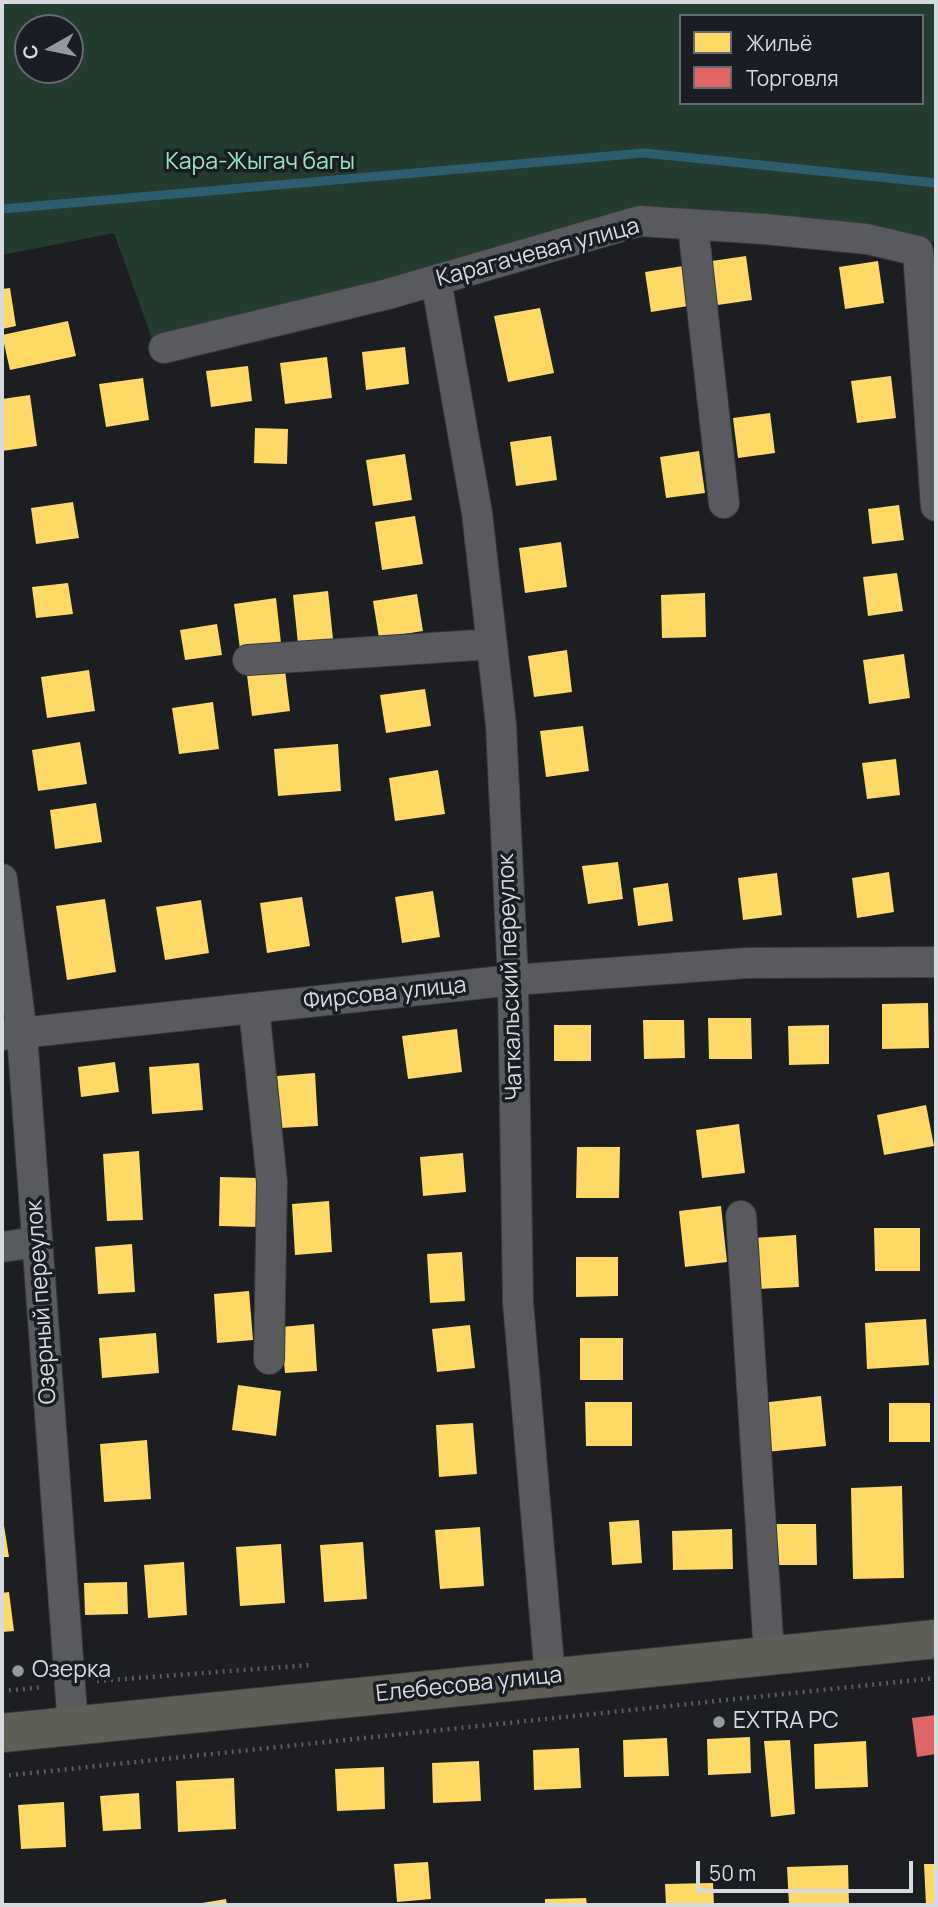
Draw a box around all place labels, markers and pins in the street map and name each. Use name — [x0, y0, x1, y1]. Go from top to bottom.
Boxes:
place label: Озерка — [32, 1657, 111, 1685]
marker: Озерка — [10, 1663, 26, 1679]
place label: EXTRA PC — [733, 1708, 839, 1736]
marker: EXTRA PC — [711, 1714, 727, 1730]

